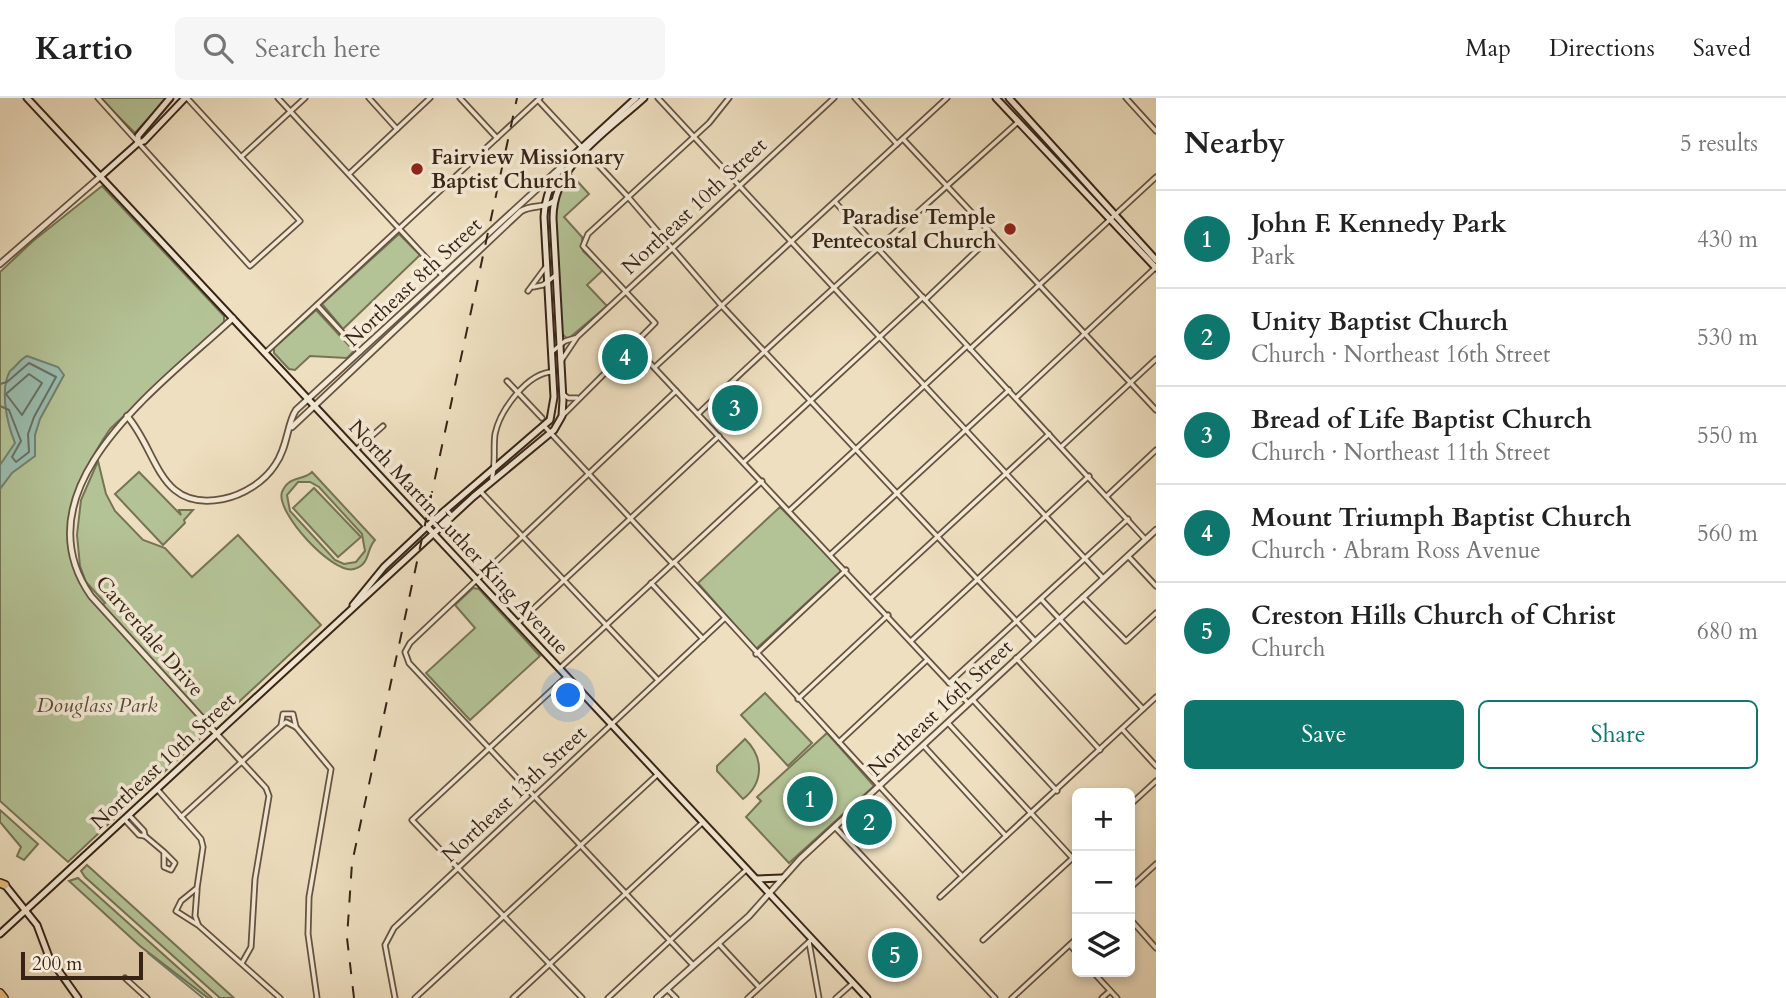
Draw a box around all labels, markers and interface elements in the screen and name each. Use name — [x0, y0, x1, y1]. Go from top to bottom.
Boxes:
search box — [175, 17, 665, 80]
text: Kartio — [35, 26, 133, 71]
icon: search — [199, 29, 237, 67]
text: Search here — [255, 31, 381, 66]
text: Map — [1465, 32, 1511, 65]
text: Directions — [1549, 32, 1655, 65]
text: Saved — [1693, 32, 1751, 65]
text: Nearby — [1184, 123, 1285, 164]
text: 5 results — [1680, 128, 1758, 159]
street label: Northeast 10th Street — [615, 131, 774, 281]
place label: Fairview Missionary Baptist Church — [431, 143, 625, 196]
marker: Fairview Missionary Baptist Church — [409, 161, 425, 177]
place label: Paradise Temple Pentecostal Church — [812, 203, 996, 256]
text: John F. Kennedy Park — [1251, 206, 1507, 241]
street label: Northeast 8th Street — [338, 211, 489, 354]
marker: Paradise Temple Pentecostal Church — [1002, 221, 1018, 237]
text: 1 — [1201, 224, 1213, 255]
text: 430 m — [1697, 224, 1758, 255]
text: Park — [1251, 241, 1295, 272]
text: Unity Baptist Church — [1251, 304, 1508, 339]
text: 2 — [1201, 322, 1213, 353]
text: 530 m — [1697, 322, 1758, 353]
pin: 4 — [602, 331, 648, 383]
text: Church · Northeast 16th Street — [1251, 339, 1550, 370]
pin: 3 — [712, 382, 758, 434]
text: Bread of Life Baptist Church — [1251, 402, 1592, 437]
street label: North Martin Luther King Avenue — [342, 414, 575, 661]
text: 3 — [1201, 420, 1213, 451]
text: 550 m — [1697, 420, 1758, 451]
text: Church · Northeast 11th Street — [1251, 437, 1550, 468]
text: Mount Triumph Baptist Church — [1251, 500, 1631, 535]
text: 4 — [1201, 518, 1213, 549]
text: 560 m — [1697, 518, 1758, 549]
text: Church · Abram Ross Avenue — [1251, 535, 1541, 566]
street label: Carverdale Drive — [89, 569, 210, 703]
text: Creston Hills Church of Christ — [1251, 598, 1616, 633]
text: 5 — [1201, 616, 1213, 647]
text: 680 m — [1697, 616, 1758, 647]
street label: Northeast 16th Street — [861, 633, 1020, 783]
text: Church — [1251, 633, 1325, 664]
your location — [551, 678, 585, 712]
street label: Northeast 10th Street — [84, 686, 243, 836]
park label: Douglass Park — [37, 691, 158, 720]
button: Save — [1184, 700, 1464, 769]
button: Share — [1478, 700, 1758, 769]
street label: Northeast 13th Street — [435, 719, 594, 869]
pin: 1 — [787, 773, 833, 825]
map controls — [1072, 788, 1135, 977]
button: + — [1072, 788, 1135, 851]
pin: 2 — [846, 796, 892, 848]
button: − — [1072, 851, 1135, 914]
button: layers — [1072, 914, 1135, 977]
pin: 5 — [872, 929, 918, 981]
scale bar — [21, 949, 144, 981]
text: 200 m — [32, 951, 82, 977]

